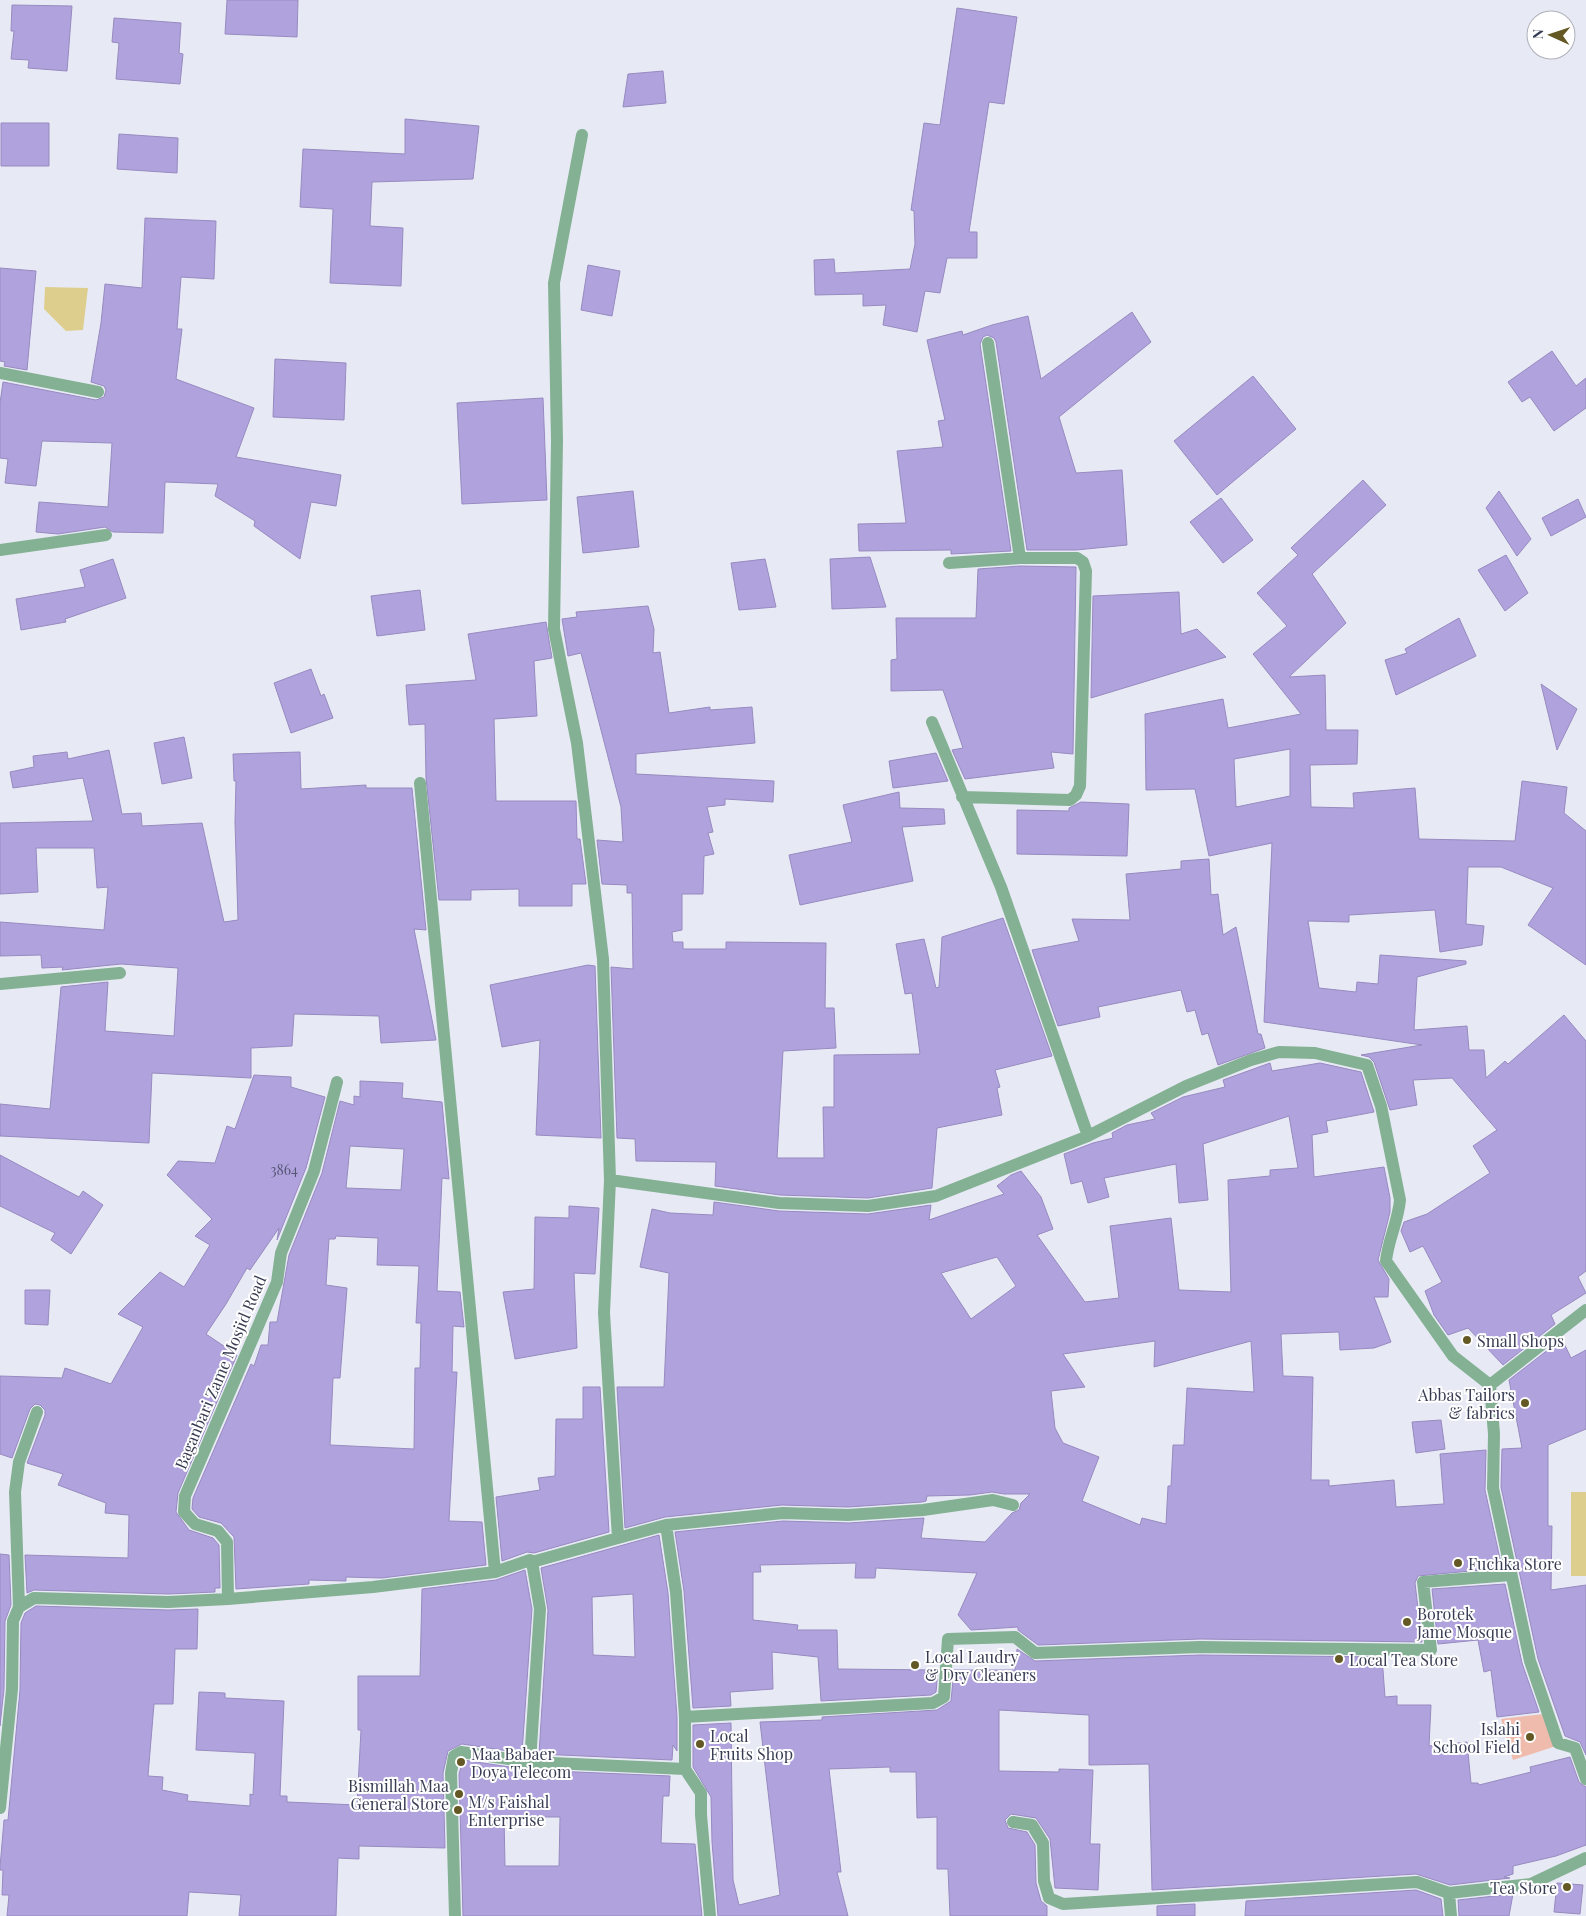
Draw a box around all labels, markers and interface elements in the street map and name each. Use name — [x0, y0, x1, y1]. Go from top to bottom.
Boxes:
north arrow — [1526, 10, 1576, 60]
text: N — [1528, 29, 1547, 40]
house number: 3864 — [270, 1160, 298, 1179]
street label: Baganbari Zame Mosjid Road — [170, 1272, 270, 1472]
place label: Small Shops — [1477, 1330, 1564, 1351]
marker: Small Shops — [1461, 1334, 1473, 1346]
place label: Abbas Tailors & fabrics — [1417, 1384, 1515, 1423]
marker: Abbas Tailors & fabrics — [1519, 1397, 1531, 1409]
place label: Fuchka Store — [1468, 1553, 1562, 1574]
marker: Fuchka Store — [1452, 1557, 1464, 1569]
place label: Borotek Jame Mosque — [1416, 1603, 1512, 1642]
marker: Borotek Jame Mosque — [1401, 1616, 1413, 1628]
place label: Local Laudry & Dry Cleaners — [925, 1646, 1036, 1685]
place label: Local Tea Store — [1349, 1649, 1458, 1670]
marker: Local Tea Store — [1333, 1653, 1345, 1665]
marker: Local Laudry & Dry Cleaners — [909, 1659, 921, 1671]
place label: Islahi School Field — [1433, 1718, 1520, 1757]
place label: Local Fruits Shop — [710, 1725, 793, 1764]
marker: Islahi School Field — [1524, 1731, 1536, 1743]
marker: Local Fruits Shop — [694, 1738, 706, 1750]
place label: Maa Babaer Doya Telecom — [471, 1743, 571, 1782]
marker: Maa Babaer Doya Telecom — [455, 1756, 467, 1768]
place label: Bismillah Maa General Store — [348, 1775, 449, 1814]
marker: Bismillah Maa General Store — [453, 1788, 465, 1800]
place label: M/s Faishal Enterprise — [468, 1791, 550, 1830]
marker: M/s Faishal Enterprise — [452, 1804, 464, 1816]
place label: Tea Store — [1490, 1877, 1557, 1898]
marker: Tea Store — [1561, 1881, 1573, 1893]

